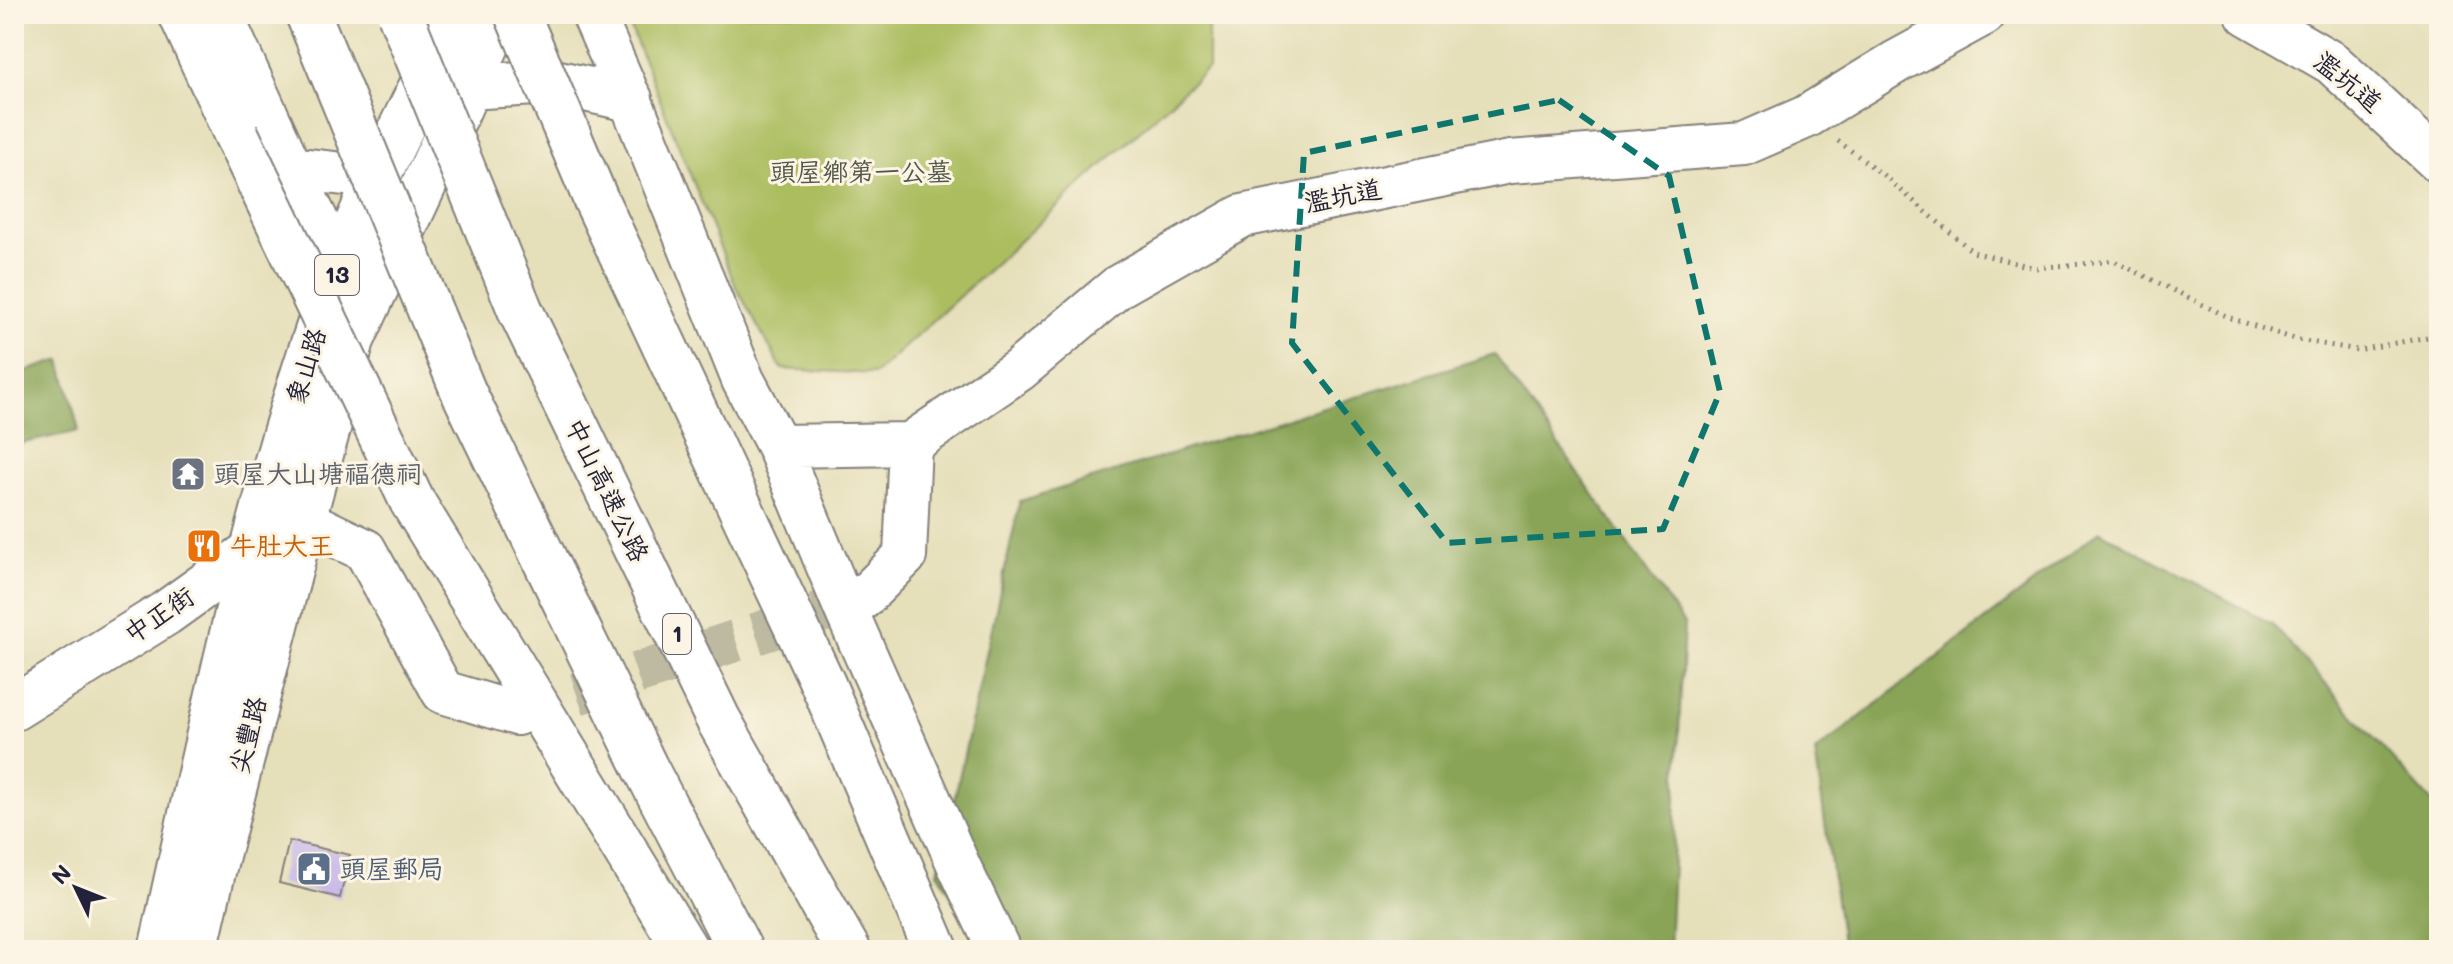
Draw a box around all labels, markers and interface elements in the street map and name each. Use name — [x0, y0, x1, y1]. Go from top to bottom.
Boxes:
street label: 濫坑道 — [2308, 43, 2390, 119]
park label: 頭屋鄉第一公墓 — [770, 154, 952, 188]
street label: 濫坑道 — [1301, 171, 1384, 219]
road number: 13 — [315, 255, 359, 295]
street label: 象山路 — [277, 323, 333, 408]
street label: 中山高速公路 — [558, 412, 657, 567]
temple icon: 頭屋大山塘福德祠 — [169, 455, 207, 493]
place label: 頭屋大山塘福德祠 — [214, 456, 422, 490]
restaurant icon: 牛肚大王 — [185, 527, 223, 565]
place label: 牛肚大王 — [230, 528, 334, 562]
street label: 中正街 — [117, 578, 200, 650]
road number: 1 — [663, 614, 691, 654]
street label: 尖豐路 — [221, 693, 273, 777]
north arrow — [36, 848, 116, 928]
public building icon: 頭屋郵局 — [295, 850, 333, 888]
place label: 頭屋郵局 — [340, 851, 444, 885]
text: N — [45, 858, 77, 890]

